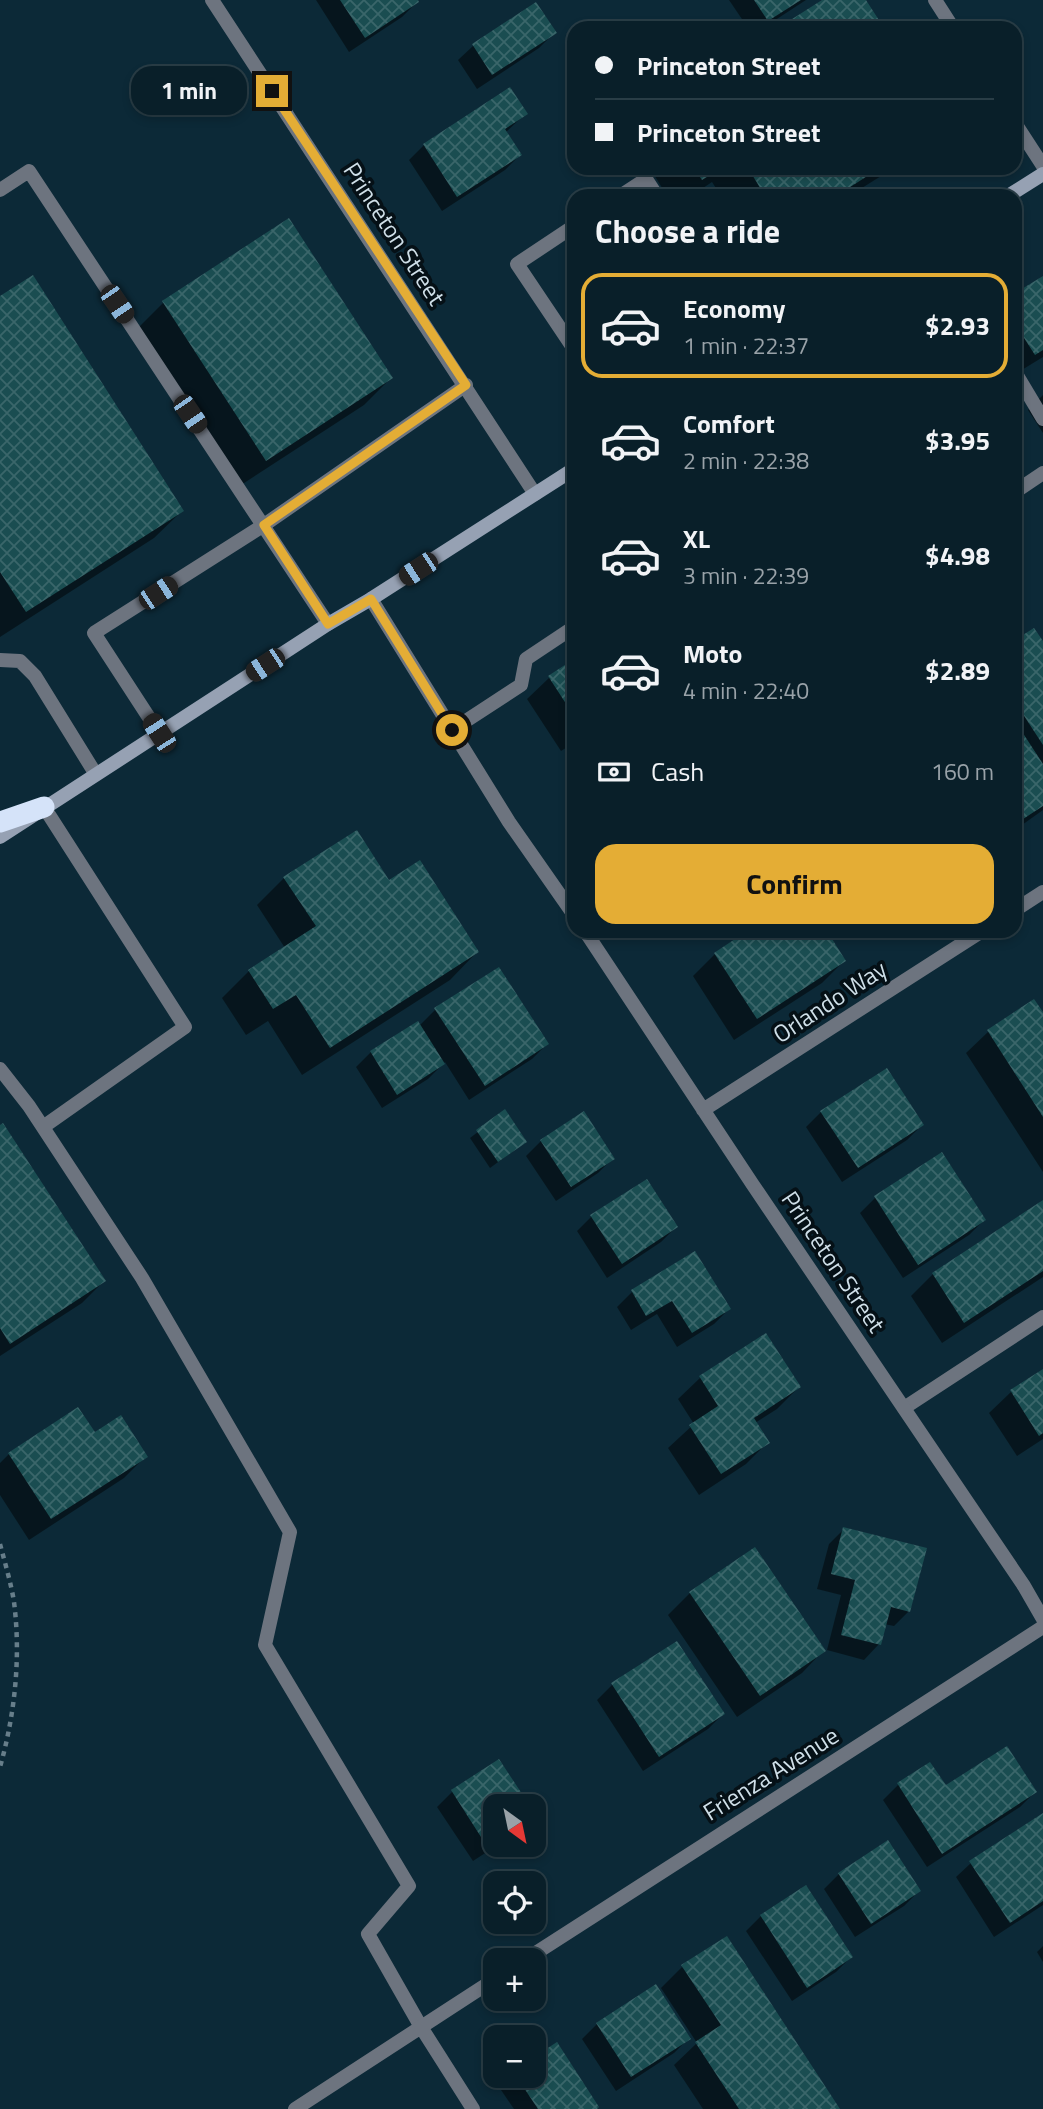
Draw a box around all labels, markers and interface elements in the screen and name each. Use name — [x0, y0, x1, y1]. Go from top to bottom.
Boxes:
text: Princeton Street — [637, 46, 820, 85]
callout: 1 min — [132, 66, 247, 116]
text: 1 min — [161, 73, 217, 108]
route end — [256, 75, 288, 107]
text: Princeton Street — [637, 113, 820, 152]
street label: Princeton Street — [335, 155, 455, 313]
text: Choose a ride — [595, 207, 780, 255]
car — [97, 281, 138, 327]
text: Economy — [683, 289, 785, 328]
icon: car — [599, 294, 662, 357]
text: $2.93 — [925, 306, 990, 345]
text: 1 min · 22:37 — [683, 328, 809, 363]
car — [170, 391, 211, 437]
text: Comfort — [683, 404, 775, 443]
icon: car — [599, 409, 662, 472]
text: $3.95 — [925, 421, 990, 460]
text: 2 min · 22:38 — [683, 443, 809, 478]
text: XL — [683, 519, 710, 558]
icon: car — [599, 524, 662, 587]
text: $4.98 — [925, 536, 990, 575]
car — [395, 549, 442, 589]
text: 3 min · 22:39 — [683, 558, 809, 593]
car — [135, 573, 182, 613]
text: Moto — [683, 634, 742, 673]
icon: car — [599, 639, 662, 702]
car — [242, 645, 289, 685]
text: $2.89 — [925, 651, 990, 690]
text: 4 min · 22:40 — [683, 673, 809, 708]
car — [139, 710, 180, 756]
route start — [436, 714, 468, 746]
text: Cash — [651, 752, 704, 791]
icon: cash — [595, 753, 633, 791]
text: 160 m — [931, 754, 994, 789]
button: Confirm — [595, 844, 994, 924]
street label: Orlando Way — [765, 951, 894, 1052]
street label: Princeton Street — [773, 1183, 895, 1340]
street label: Frienza Avenue — [696, 1717, 845, 1829]
north arrow — [483, 1794, 546, 1857]
map controls — [483, 1794, 546, 2088]
button: locate — [483, 1871, 546, 1934]
button: + — [483, 1948, 546, 2011]
button: − — [483, 2025, 546, 2088]

